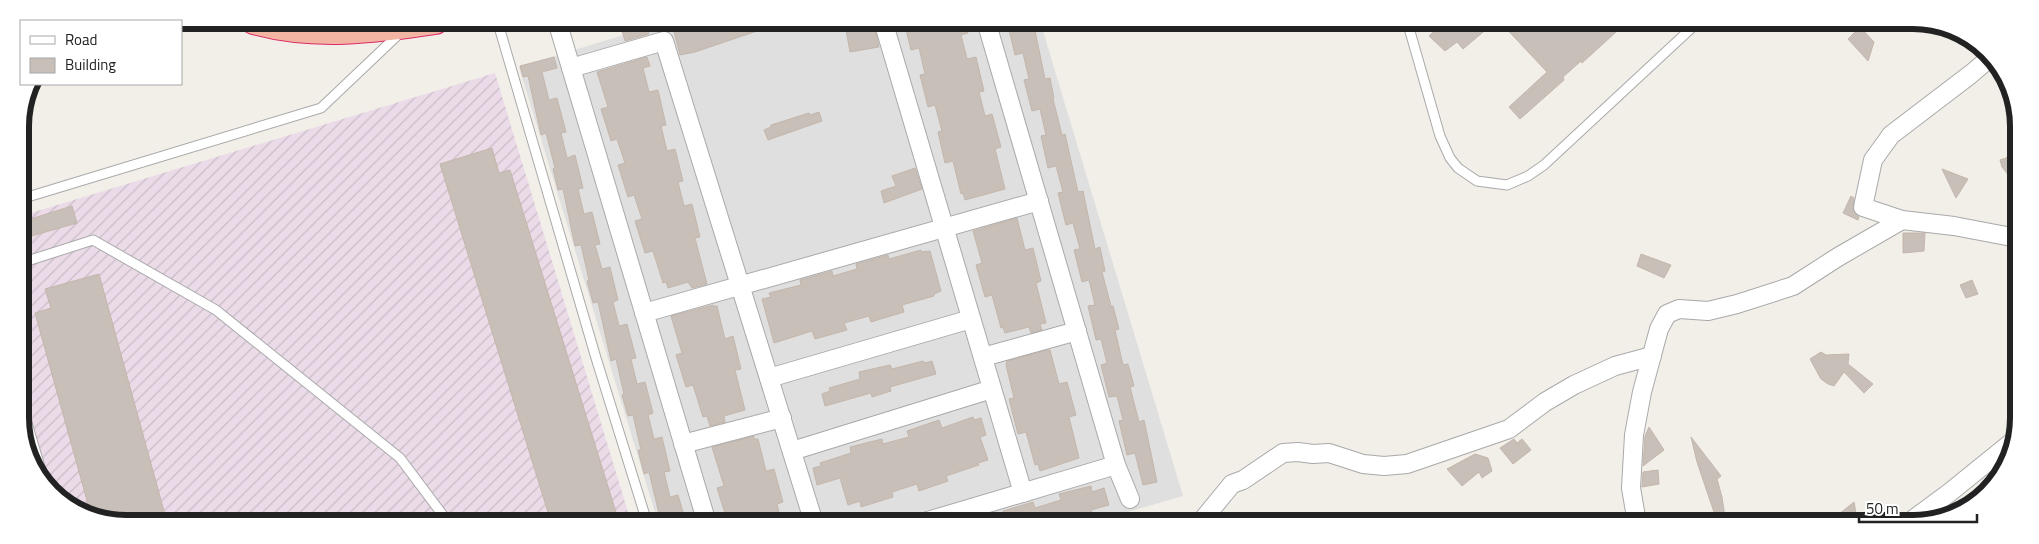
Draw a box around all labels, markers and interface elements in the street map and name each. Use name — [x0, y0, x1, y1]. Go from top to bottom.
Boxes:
legend — [20, 20, 182, 85]
text: Road — [65, 28, 97, 51]
text: Building — [65, 53, 116, 76]
scale bar — [1859, 492, 1976, 524]
text: 50 m — [1866, 497, 1899, 520]

